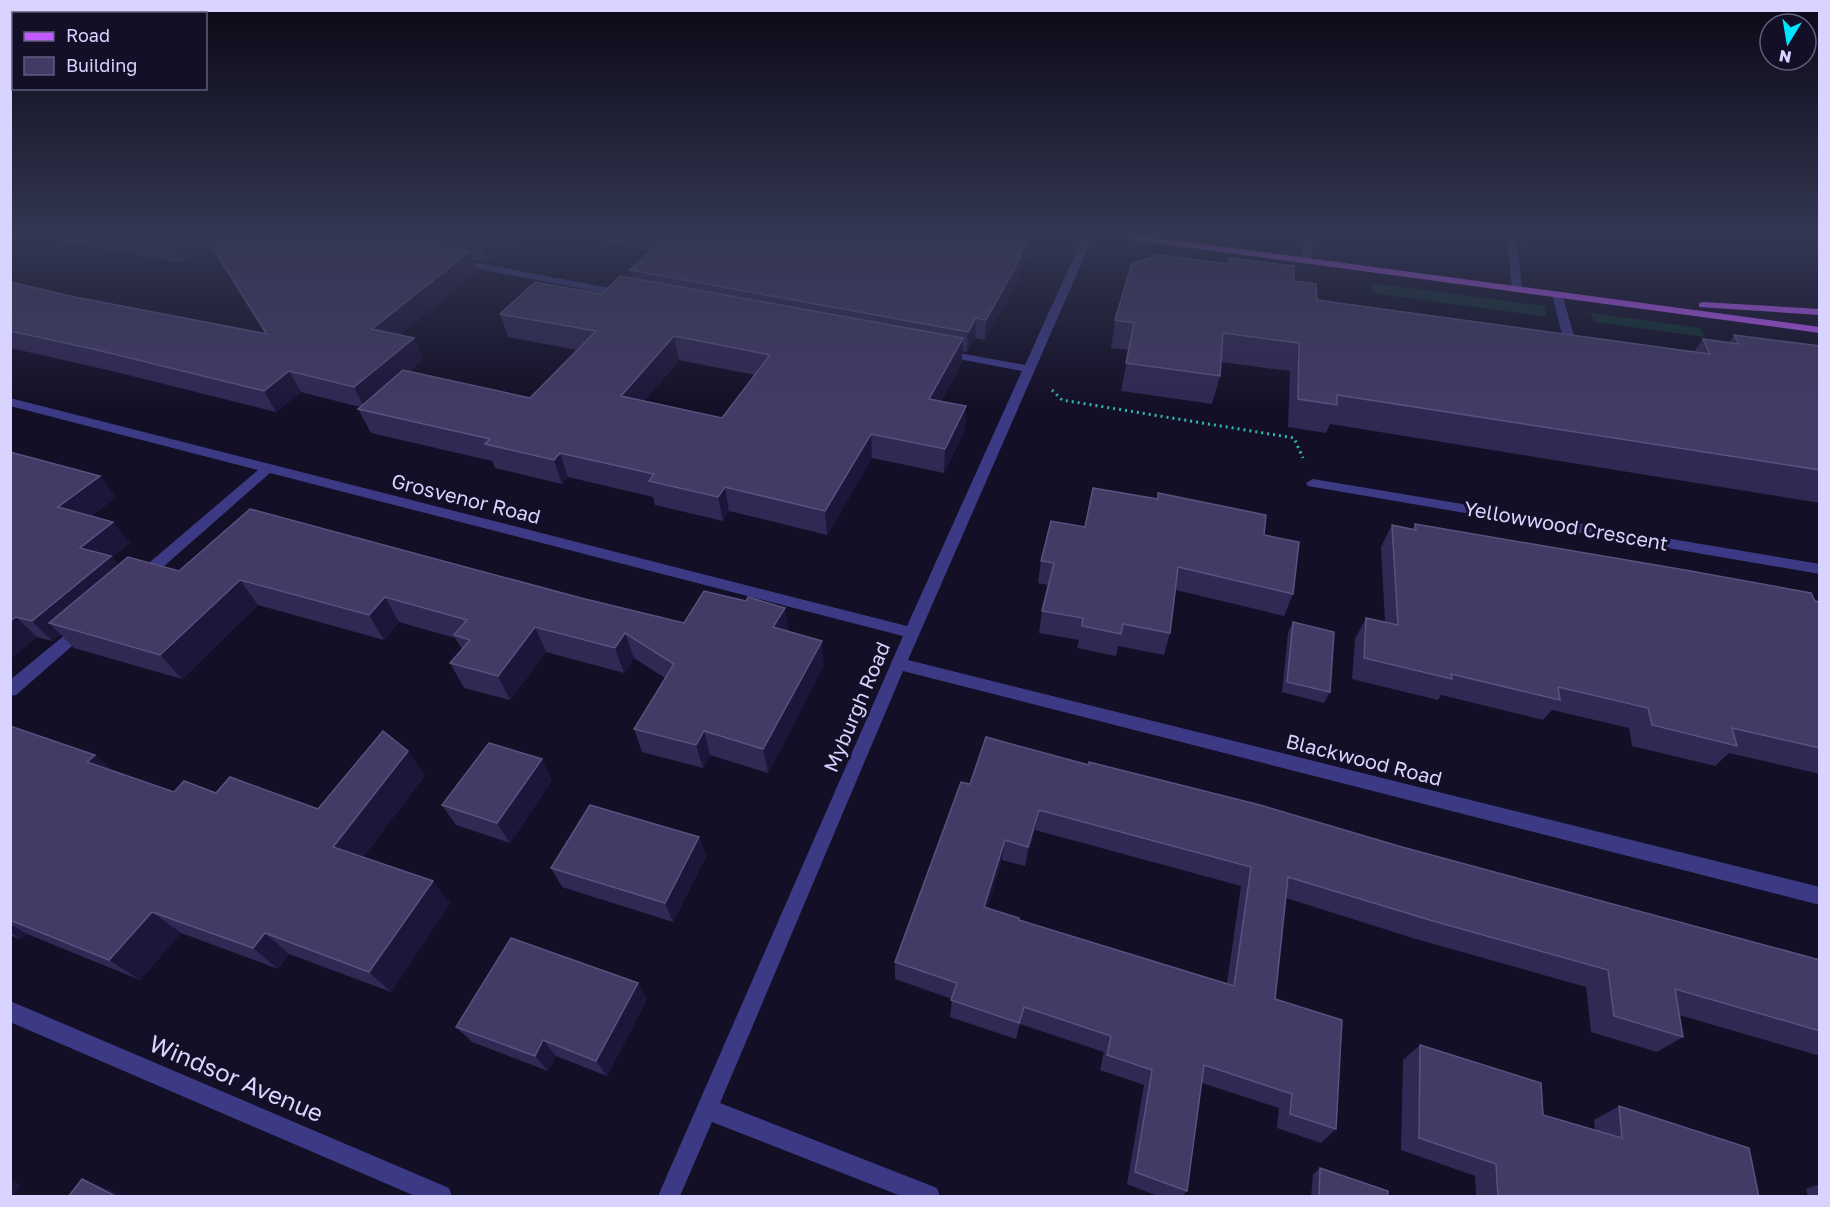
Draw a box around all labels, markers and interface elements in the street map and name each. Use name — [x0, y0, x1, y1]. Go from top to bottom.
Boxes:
legend — [12, 12, 207, 90]
north arrow — [1758, 12, 1818, 72]
text: Road — [66, 24, 110, 46]
text: N — [1777, 46, 1793, 68]
text: Building — [66, 54, 137, 76]
street label: Grosvenor Road — [389, 468, 543, 528]
street label: Yellowwood Crescent — [1462, 495, 1670, 555]
street label: Myburgh Road — [818, 638, 894, 775]
street label: Blackwood Road — [1284, 728, 1445, 790]
street label: Windsor Avenue — [145, 1028, 328, 1127]

